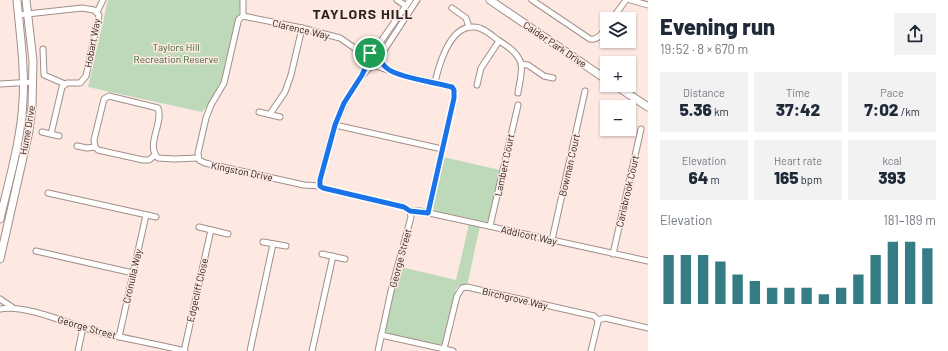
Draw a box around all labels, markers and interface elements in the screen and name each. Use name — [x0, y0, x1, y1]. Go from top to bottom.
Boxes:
district label: TAYLORS HILL — [313, 5, 413, 22]
map controls — [600, 12, 636, 136]
button: layers — [600, 12, 636, 48]
text: Evening run — [660, 13, 775, 39]
button: share — [894, 13, 936, 55]
street label: Hobart Way — [81, 17, 103, 69]
street label: Clarence Way — [271, 17, 331, 41]
street label: Calder Park Drive — [521, 18, 589, 70]
pin — [353, 36, 387, 70]
park label: Taylors Hill Recreation Reserve — [134, 41, 218, 65]
text: 19:52 · 8 × 670 m — [660, 41, 748, 57]
icon: arrive — [359, 42, 381, 64]
button: + — [600, 56, 636, 92]
text: Distance — [683, 86, 725, 99]
text: Time — [786, 86, 810, 99]
text: Pace — [880, 86, 904, 99]
text: 5.36 — [679, 99, 712, 119]
text: 37:42 — [776, 99, 820, 119]
text: 7:02 — [864, 99, 899, 119]
button: − — [600, 100, 636, 136]
street label: Hume Drive — [17, 104, 37, 156]
text: km — [712, 105, 729, 118]
text: /km — [899, 105, 920, 118]
street label: Lambert Court — [492, 132, 517, 197]
street label: Bowman Court — [556, 132, 582, 197]
street label: Carisbrook Court — [613, 154, 641, 228]
text: Elevation — [682, 154, 726, 167]
text: Heart rate — [774, 154, 822, 167]
text: kcal — [882, 154, 902, 167]
street label: Kingston Drive — [210, 159, 274, 183]
text: 64 — [688, 167, 708, 187]
text: 165 — [774, 167, 799, 187]
text: 393 — [878, 167, 906, 187]
text: m — [708, 173, 720, 186]
text: bpm — [799, 173, 822, 186]
text: Elevation — [660, 212, 712, 228]
text: 181–189 m — [883, 212, 936, 228]
street label: Addicott Way — [500, 223, 559, 247]
street label: George Street — [386, 227, 414, 289]
street label: Cronulla Way — [120, 247, 144, 304]
street label: Edgecliff Close — [184, 257, 210, 323]
street label: Birchgrove Way — [481, 285, 549, 311]
street label: George Street — [56, 313, 118, 341]

